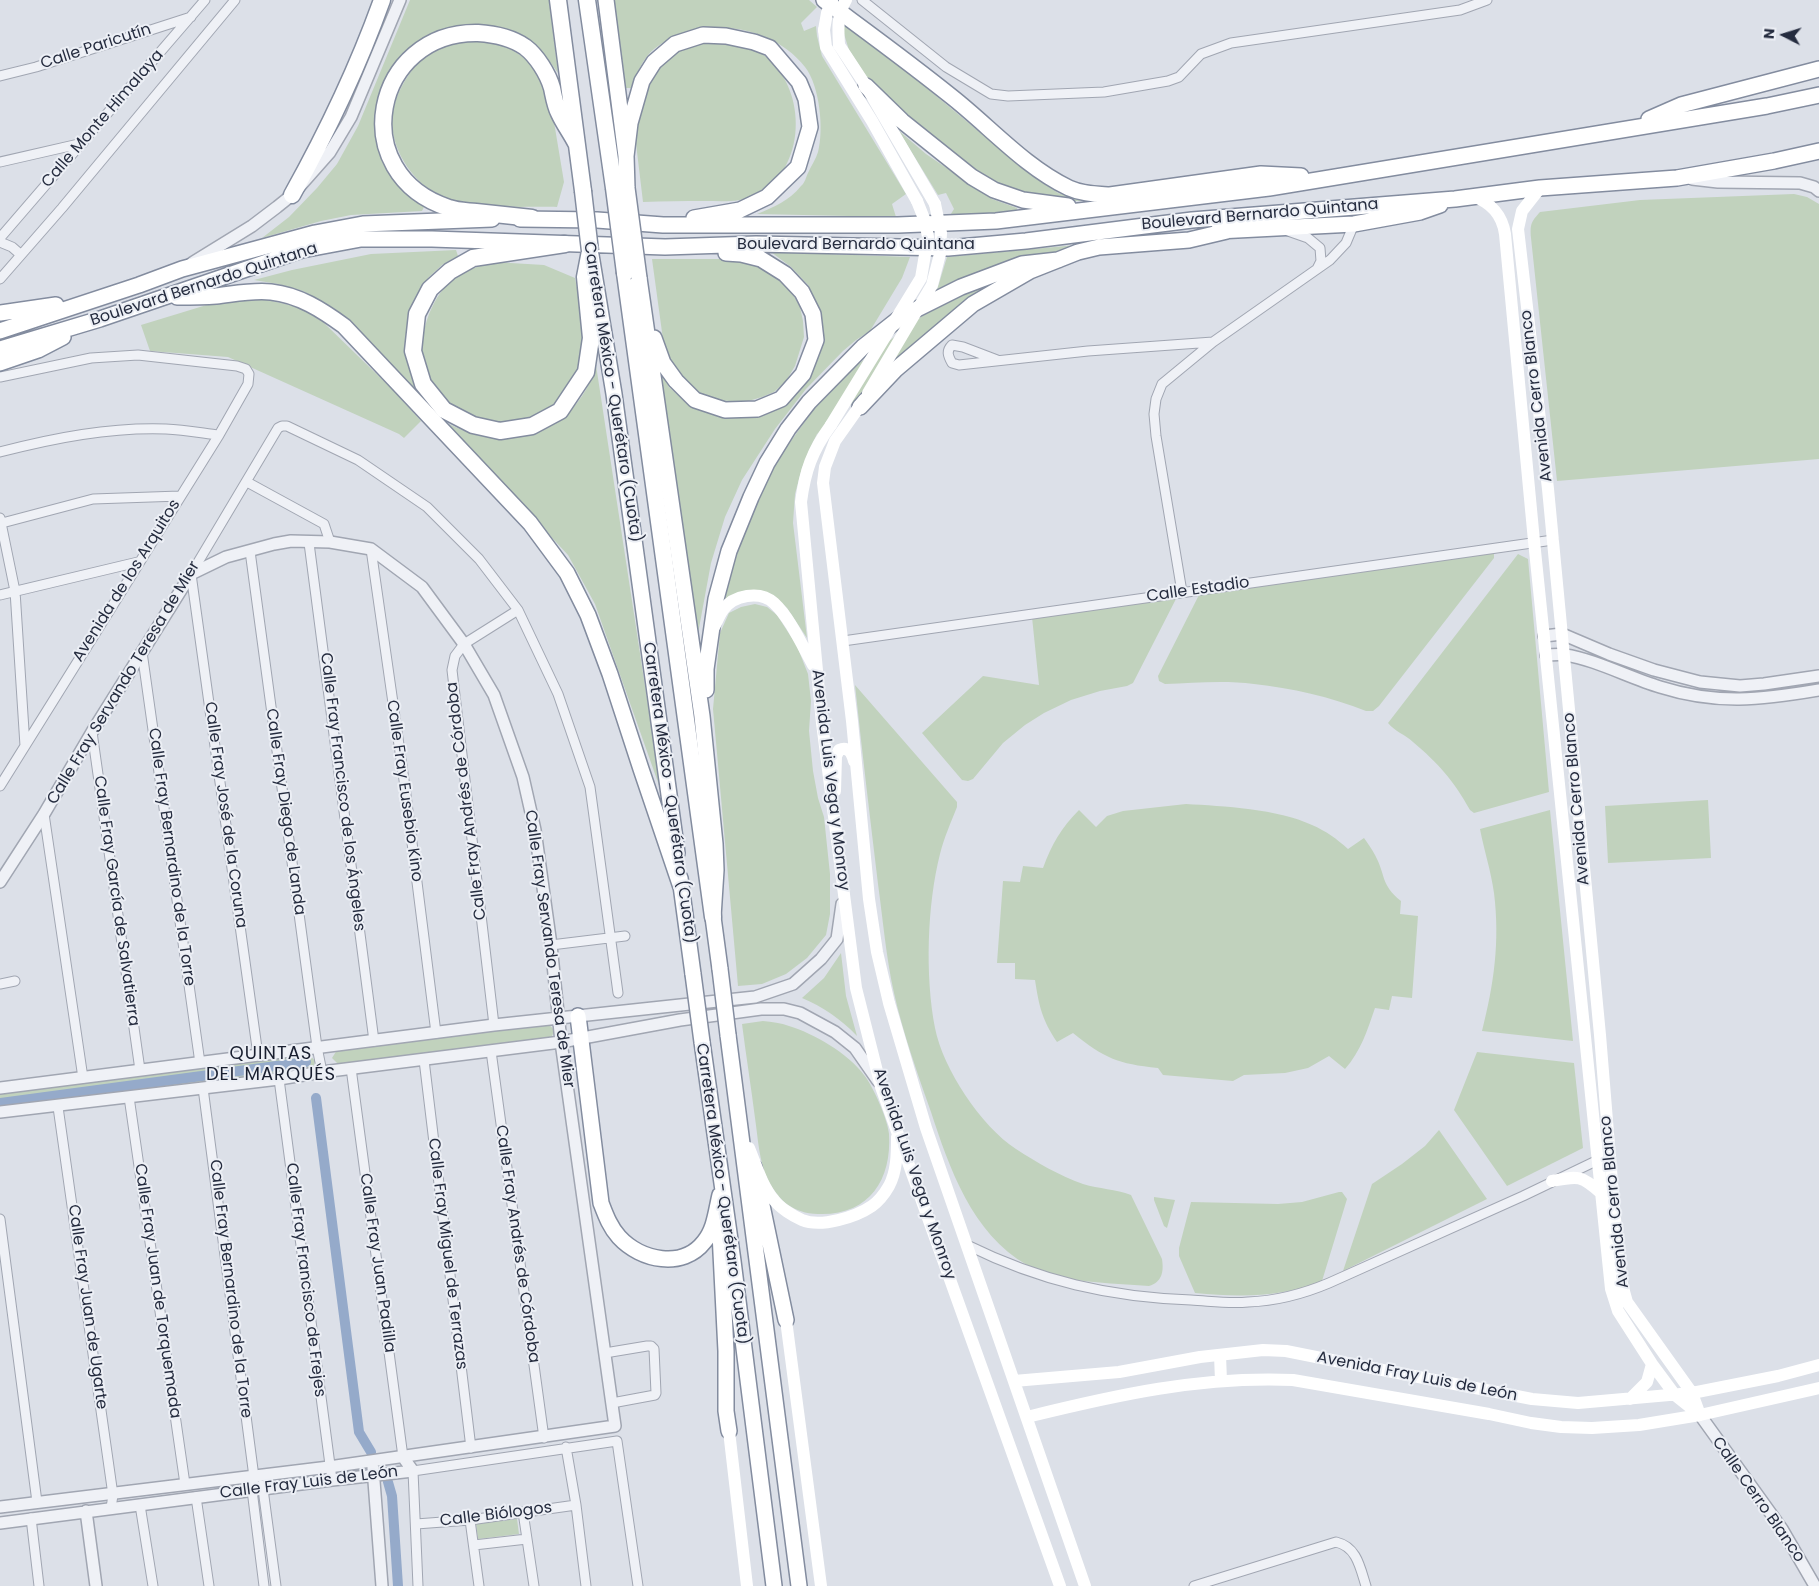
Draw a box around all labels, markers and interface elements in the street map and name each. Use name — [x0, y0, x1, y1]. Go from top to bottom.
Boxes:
north arrow — [1759, 10, 1809, 60]
street label: Calle Paricutín — [38, 20, 154, 74]
text: N — [1759, 28, 1779, 40]
street label: Calle Monte Himalaya — [38, 46, 168, 192]
street label: Boulevard Bernardo Quintana — [1141, 195, 1379, 235]
street label: Boulevard Bernardo Quintana — [737, 235, 975, 255]
street label: Boulevard Bernardo Quintana — [88, 239, 320, 331]
street label: Carretera México - Querétaro (Cuota) — [579, 240, 645, 544]
street label: Avenida Cerro Blanco — [1517, 309, 1557, 483]
street label: Avenida de los Arquitos — [69, 496, 185, 666]
street label: Calle Fray Servando Teresa de Mier — [44, 558, 204, 808]
street label: Calle Estadio — [1145, 573, 1251, 607]
street label: Carretera México - Querétaro (Cuota) — [638, 641, 700, 945]
street label: Calle Fray Francisco de los Ángeles — [315, 652, 369, 932]
street label: Avenida Luis Vega y Monroy — [807, 668, 853, 892]
street label: Calle Fray Andrés de Córdoba — [443, 681, 491, 921]
street label: Calle Fray Eusebio Kino — [382, 699, 426, 883]
street label: Calle Fray José de la Coruna — [200, 701, 250, 929]
street label: Calle Fray Diego de Landa — [261, 707, 309, 917]
street label: Avenida Cerro Blanco — [1560, 712, 1594, 886]
street label: Calle Fray Bernardino de la Torre — [143, 727, 199, 987]
street label: Calle Fray García de Salvatierra — [89, 775, 143, 1027]
street label: Calle Fray Servando Teresa de Mier — [520, 809, 578, 1089]
street label: Carretera México - Querétaro (Cuota) — [691, 1042, 753, 1346]
district label: QUINTAS DEL MARQUÉS — [205, 1043, 337, 1086]
street label: Avenida Luis Vega y Monroy — [869, 1066, 959, 1282]
street label: Avenida Cerro Blanco — [1596, 1115, 1634, 1289]
street label: Calle Fray Andrés de Córdoba — [491, 1124, 543, 1364]
street label: Calle Fray Miguel de Terrazas — [423, 1137, 471, 1371]
street label: Calle Fray Bernardino de la Torre — [205, 1159, 255, 1419]
street label: Calle Fray Juan de Torquemada — [130, 1162, 184, 1420]
street label: Calle Fray Francisco de Frejes — [281, 1162, 329, 1398]
street label: Calle Fray Juan Padilla — [355, 1172, 399, 1354]
street label: Calle Fray Juan de Ugarte — [63, 1203, 111, 1411]
street label: Avenida Fray Luis de León — [1315, 1348, 1519, 1406]
street label: Calle Cerro Blanco — [1707, 1434, 1809, 1566]
street label: Calle Fray Luis de León — [219, 1463, 399, 1503]
street label: Calle Biólogos — [439, 1499, 553, 1531]

